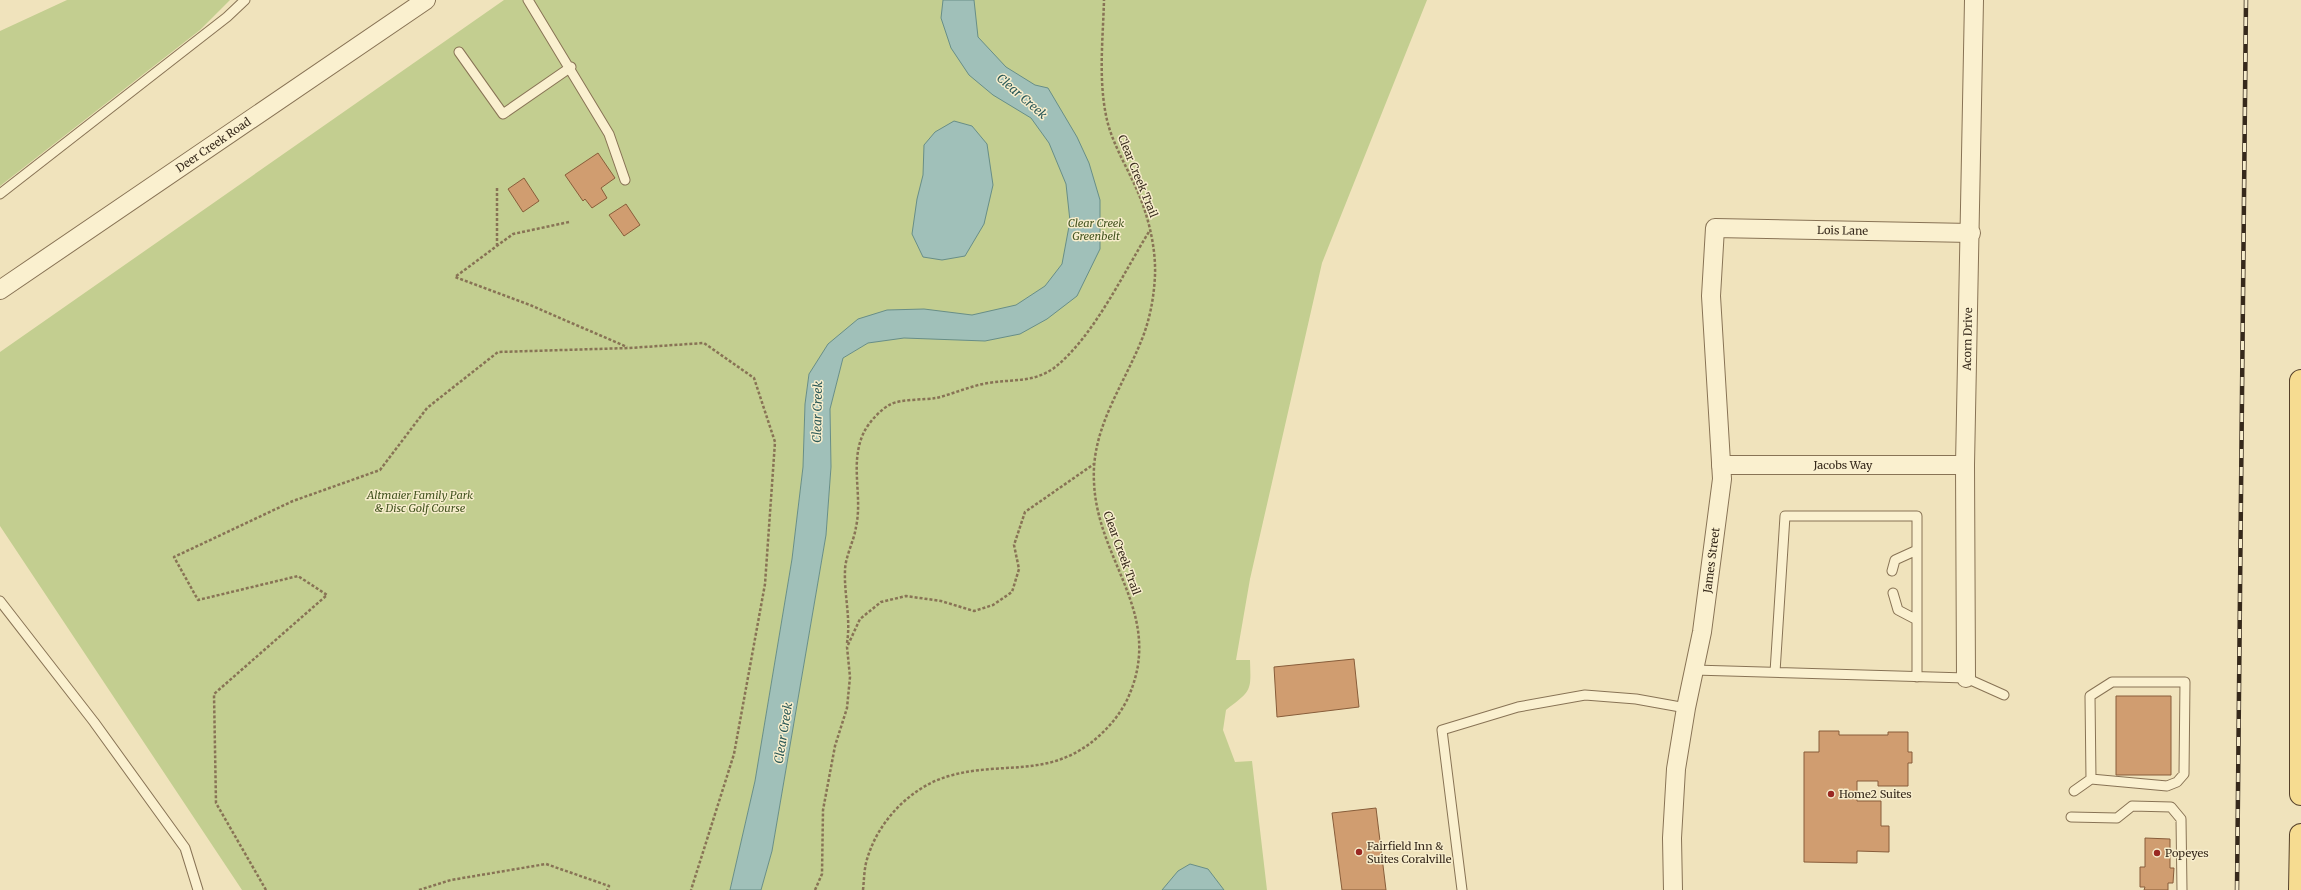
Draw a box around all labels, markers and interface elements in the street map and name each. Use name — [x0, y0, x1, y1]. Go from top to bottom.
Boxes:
water label: Clear Creek — [994, 70, 1051, 122]
street label: Deer Creek Road — [173, 114, 254, 175]
street label: Clear Creek Trail — [1115, 133, 1161, 220]
park label: Clear Creek Greenbelt — [1068, 216, 1124, 243]
street label: Lois Lane — [1817, 223, 1869, 238]
street label: Acorn Drive — [1960, 307, 1975, 372]
water label: Clear Creek — [809, 381, 825, 443]
street label: Jacobs Way — [1813, 458, 1873, 472]
park label: Altmaier Family Park & Disc Golf Course — [366, 488, 473, 515]
street label: Clear Creek Trail — [1100, 509, 1144, 597]
street label: James Street — [1700, 526, 1723, 595]
water label: Clear Creek — [771, 701, 795, 765]
place label: Home2 Suites — [1839, 787, 1912, 801]
marker: Home2 Suites — [1826, 789, 1836, 799]
place label: Fairfield Inn & Suites Coralville — [1367, 839, 1452, 866]
place label: Popeyes — [2165, 846, 2209, 860]
marker: Fairfield Inn & Suites Coralville — [1354, 847, 1364, 857]
marker: Popeyes — [2152, 848, 2162, 858]

